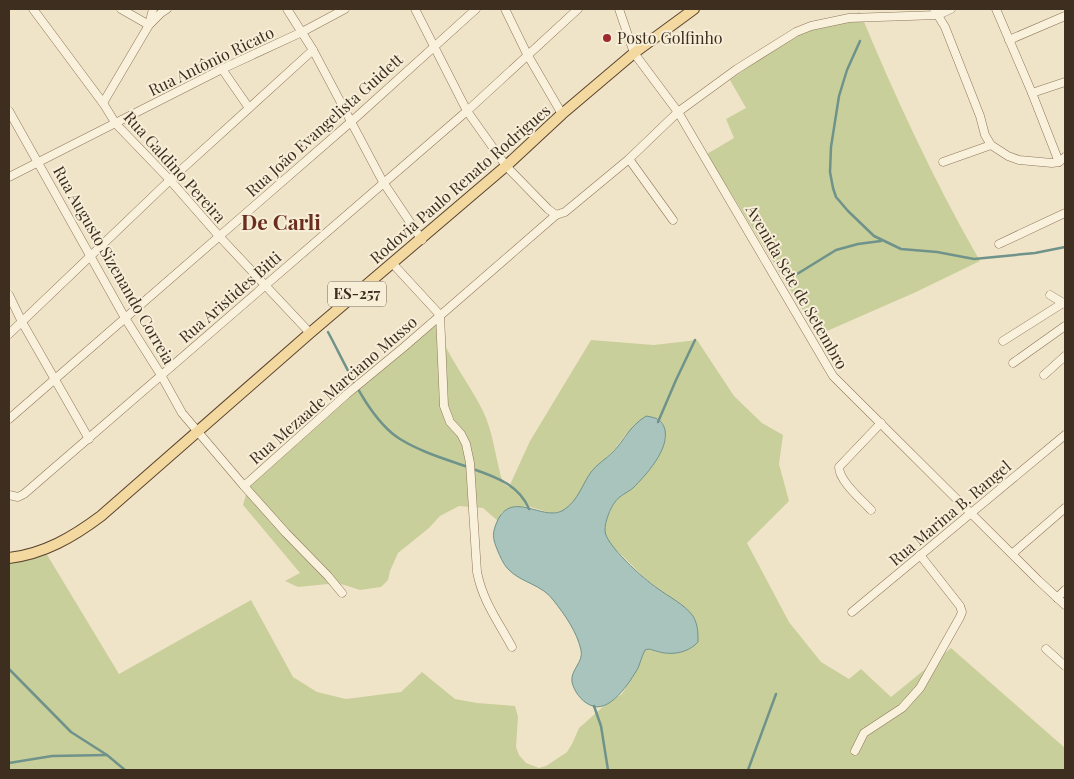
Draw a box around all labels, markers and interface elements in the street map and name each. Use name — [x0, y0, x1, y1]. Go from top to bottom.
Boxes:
street label: Rua Antônio Ricato — [145, 21, 277, 100]
place label: Posto Golfinho — [617, 27, 723, 48]
marker: Posto Golfinho — [601, 32, 613, 44]
street label: Rua João Evangelista Guidett — [241, 48, 407, 201]
street label: Rodovia Paulo Renato Rodrigues — [365, 99, 554, 268]
street label: Rua Galdino Pereira — [120, 106, 231, 227]
street label: Rua Augusto Sizenando Correia — [49, 162, 180, 368]
street label: Avenida Sete de Setembro — [741, 200, 853, 373]
district label: De Carli — [241, 207, 321, 235]
street label: Rua Aristides Bitti — [174, 246, 285, 347]
road number: ES-257 — [328, 282, 386, 306]
street label: Rua Mezaade Marciano Musso — [244, 311, 421, 468]
street label: Rua Marina B. Rangel — [884, 455, 1015, 570]

